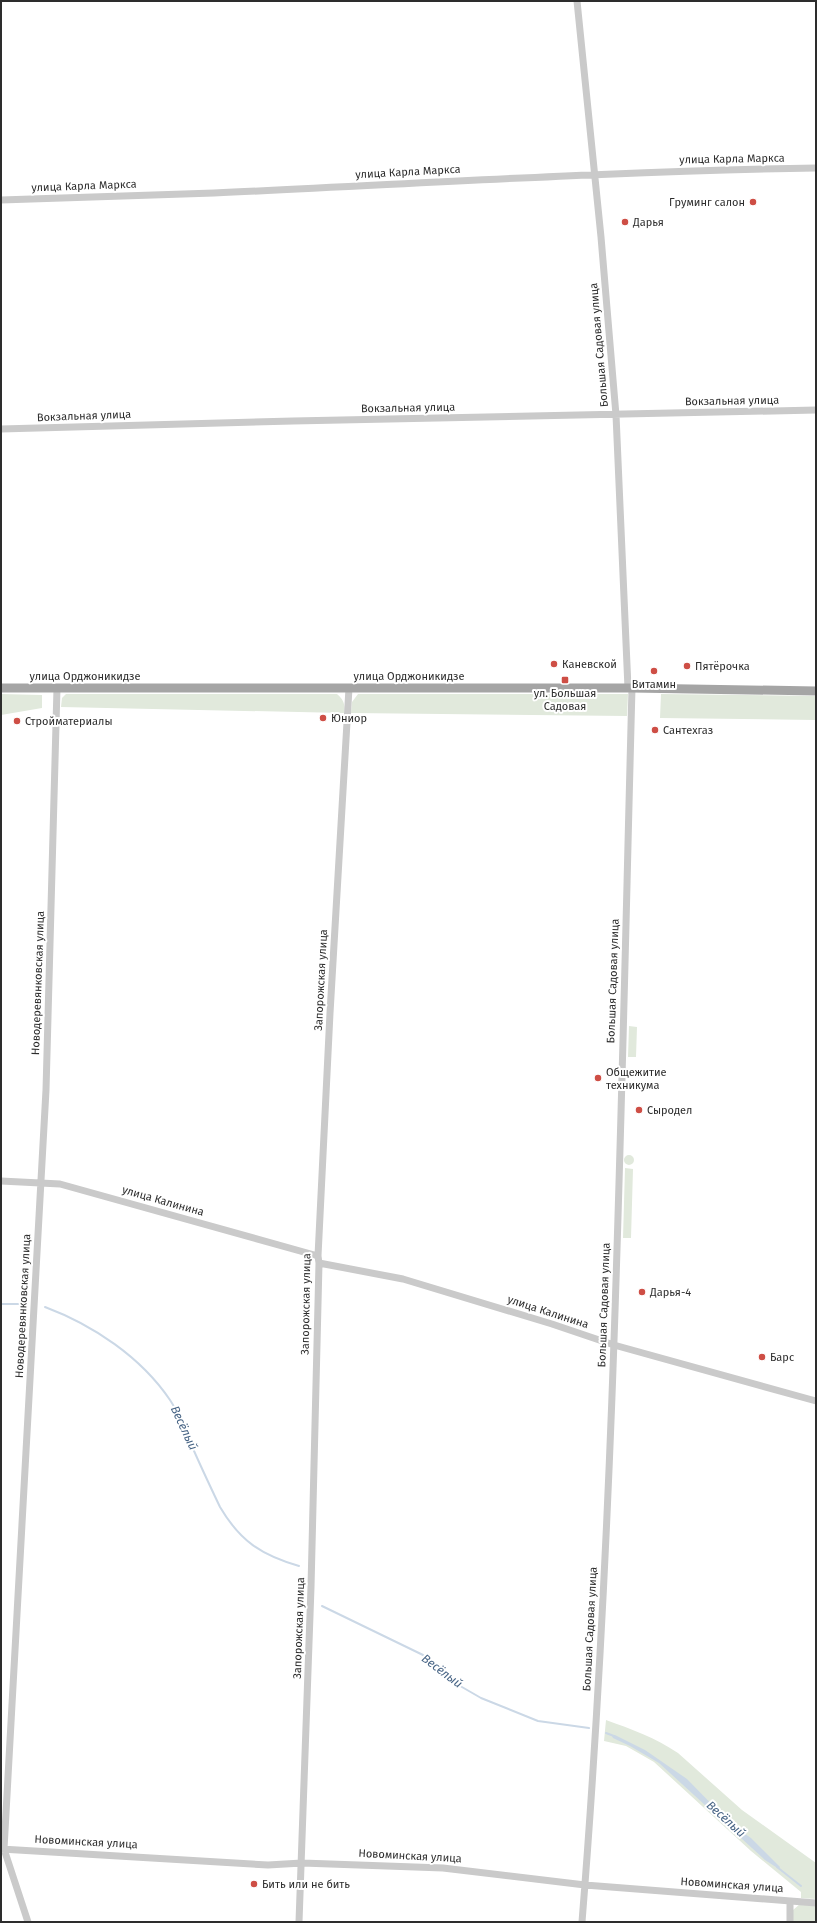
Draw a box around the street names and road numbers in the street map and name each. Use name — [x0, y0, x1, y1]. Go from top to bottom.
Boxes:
street label: улица Карла Маркса — [679, 152, 785, 166]
street label: улица Карла Маркса — [355, 163, 461, 181]
street label: улица Карла Маркса — [31, 178, 137, 194]
street label: Большая Садовая улица — [587, 282, 611, 408]
street label: Вокзальная улица — [685, 394, 779, 408]
street label: Вокзальная улица — [361, 401, 455, 415]
street label: Вокзальная улица — [37, 408, 131, 424]
street label: улица Орджоникидзе — [30, 670, 141, 683]
street label: улица Орджоникидзе — [354, 670, 465, 683]
street label: Новодеревянковская улица — [29, 911, 47, 1055]
street label: Большая Садовая улица — [604, 918, 622, 1044]
street label: Запорожская улица — [312, 929, 330, 1031]
street label: улица Калинина — [121, 1183, 205, 1219]
street label: Новодеревянковская улица — [13, 1234, 33, 1378]
street label: Большая Садовая улица — [595, 1242, 613, 1368]
street label: Запорожская улица — [299, 1253, 313, 1355]
street label: улица Калинина — [506, 1293, 590, 1331]
street label: Большая Садовая улица — [580, 1566, 600, 1692]
street label: Запорожская улица — [291, 1577, 307, 1679]
street label: Новоминская улица — [34, 1833, 138, 1851]
street label: Новоминская улица — [358, 1847, 462, 1865]
street label: Новоминская улица — [680, 1875, 784, 1895]

